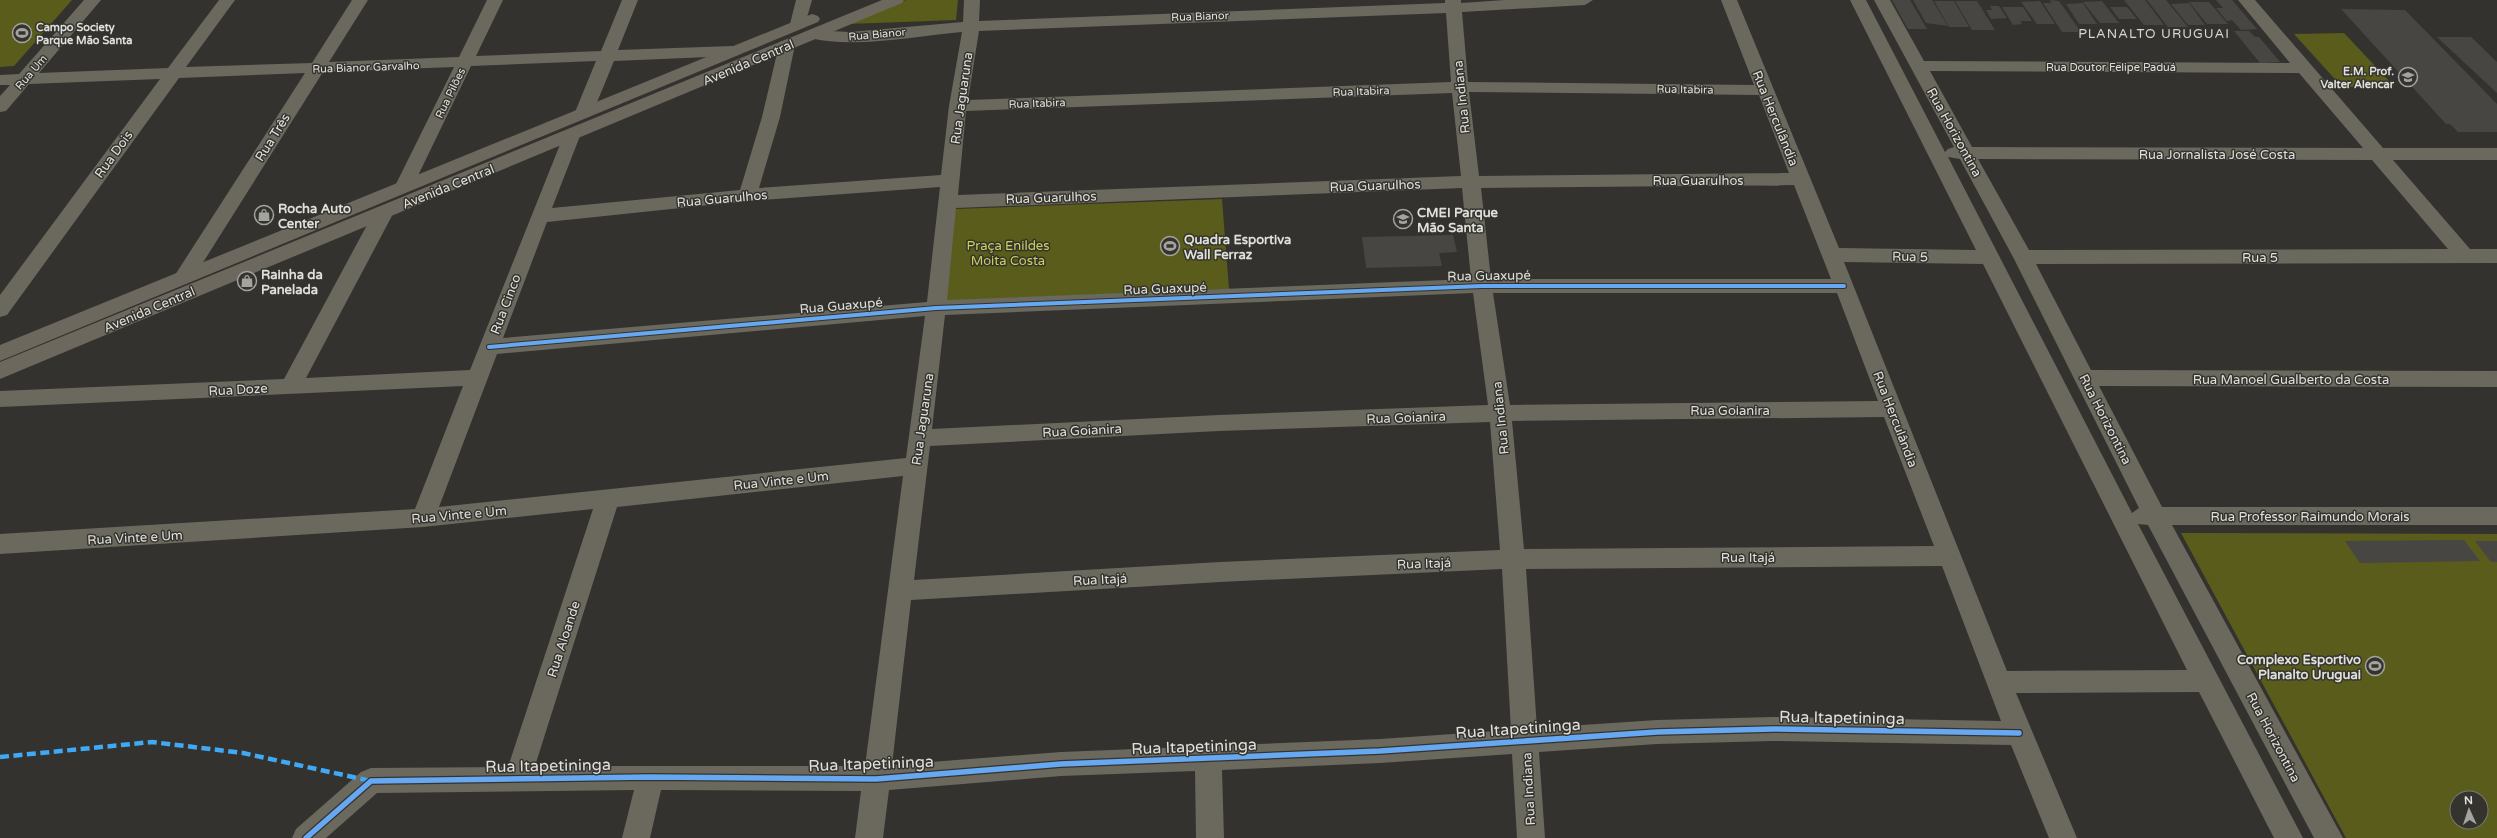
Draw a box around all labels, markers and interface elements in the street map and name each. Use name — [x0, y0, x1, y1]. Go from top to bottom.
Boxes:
street label: Rua Bianor — [1171, 9, 1230, 24]
place label: Campo Society Parque Mão Santa — [36, 21, 132, 48]
sports icon: Campo Society Parque Mão Santa — [11, 22, 33, 44]
street label: Rua Bianor — [848, 25, 907, 43]
district label: PLANALTO URUGUAI — [2078, 26, 2230, 42]
street label: Avenida Central — [700, 36, 797, 89]
street label: Rua Jaguaruna — [948, 51, 976, 145]
street label: Rua Um — [13, 52, 50, 92]
street label: Rua Bianor Garvalho — [312, 59, 420, 76]
street label: Rua Indiana — [1450, 60, 1474, 134]
street label: Rua Doutor Felipe Paduá — [2046, 61, 2176, 74]
place label: E.M. Prof. Valter Alencar — [2321, 65, 2395, 91]
street label: Rua Pilões — [433, 66, 468, 121]
school or university icon: E.M. Prof. Valter Alencar — [2397, 66, 2419, 88]
street label: Rua Herculândia — [1749, 68, 1802, 169]
street label: Rua Itabira — [1656, 83, 1714, 96]
street label: Rua Itabira — [1332, 84, 1390, 99]
street label: Rua Horizontina — [1923, 85, 1985, 180]
street label: Rua Itabira — [1008, 96, 1066, 111]
street label: Rua Três — [252, 111, 294, 164]
street label: Rua Dois — [91, 128, 136, 181]
street label: Rua Jornalista José Costa — [2139, 147, 2295, 163]
street label: Avenida Central — [400, 161, 497, 213]
street label: Rua Guarulhos — [1652, 173, 1744, 189]
street label: Rua Guarulhos — [1329, 176, 1421, 196]
street label: Rua Guarulhos — [676, 187, 768, 211]
street label: Rua Guarulhos — [1005, 188, 1097, 208]
place label: Rocha Auto Center — [278, 201, 351, 232]
shop icon: Rocha Auto Center — [253, 204, 275, 226]
place label: CMEI Parque Mão Santa — [1417, 205, 1499, 236]
school or university icon: CMEI Parque Mão Santa — [1392, 208, 1414, 230]
place label: Quadra Esportiva Wall Ferraz — [1184, 232, 1291, 263]
sports icon: Quadra Esportiva Wall Ferraz — [1159, 235, 1181, 257]
park label: Praça Enildes Moita Costa — [967, 238, 1049, 269]
street label: Rua 5 — [1892, 249, 1928, 265]
street label: Rua 5 — [2242, 250, 2278, 266]
place label: Rainha da Panelada — [261, 267, 323, 298]
street label: Rua Guaxupé — [1447, 267, 1531, 285]
shop icon: Rainha da Panelada — [236, 270, 258, 292]
street label: Rua Cinco — [487, 272, 525, 337]
street label: Rua Guaxupé — [1123, 280, 1207, 298]
street label: Avenida Central — [101, 283, 198, 336]
street label: Rua Guaxupé — [799, 294, 883, 318]
street label: Rua Herculândia — [1869, 369, 1921, 470]
street label: Rua Jaguaruna — [909, 372, 937, 466]
street label: Rua Horizontina — [2075, 372, 2135, 467]
street label: Rua Manoel Gualberto da Costa — [2193, 372, 2389, 388]
street label: Rua Doze — [208, 380, 268, 400]
street label: Rua Indiana — [1489, 381, 1513, 455]
street label: Rua Goianira — [1690, 403, 1770, 419]
street label: Rua Goianira — [1366, 409, 1446, 427]
street label: Rua Goianira — [1042, 421, 1122, 441]
street label: Rua Vinte e Um — [733, 468, 830, 494]
street label: Rua Vinte e Um — [411, 503, 507, 527]
street label: Rua Professor Raimundo Morais — [2211, 509, 2409, 525]
street label: Rua Vinte e Um — [87, 528, 183, 548]
street label: Rua Itajá — [1721, 550, 1775, 566]
street label: Rua Itajá — [1397, 555, 1451, 573]
street label: Rua Itajá — [1073, 571, 1128, 589]
street label: Rua Aloande — [544, 599, 584, 680]
place label: Complexo Esportivo Planalto Uruguai — [2237, 652, 2361, 683]
sports icon: Complexo Esportivo Planalto Uruguai — [2364, 655, 2386, 677]
street label: Rua Horizontina — [2243, 690, 2303, 785]
street label: Rua Itapetininga — [1779, 707, 1905, 729]
street label: Rua Itapetininga — [1455, 715, 1581, 743]
street label: Rua Itapetininga — [1131, 735, 1257, 759]
street label: Rua Itapetininga — [808, 752, 934, 776]
street label: Rua Indiana — [1519, 752, 1539, 826]
street label: Rua Itapetininga — [485, 755, 611, 777]
north arrow — [2449, 790, 2489, 830]
text: N — [2464, 794, 2473, 807]

